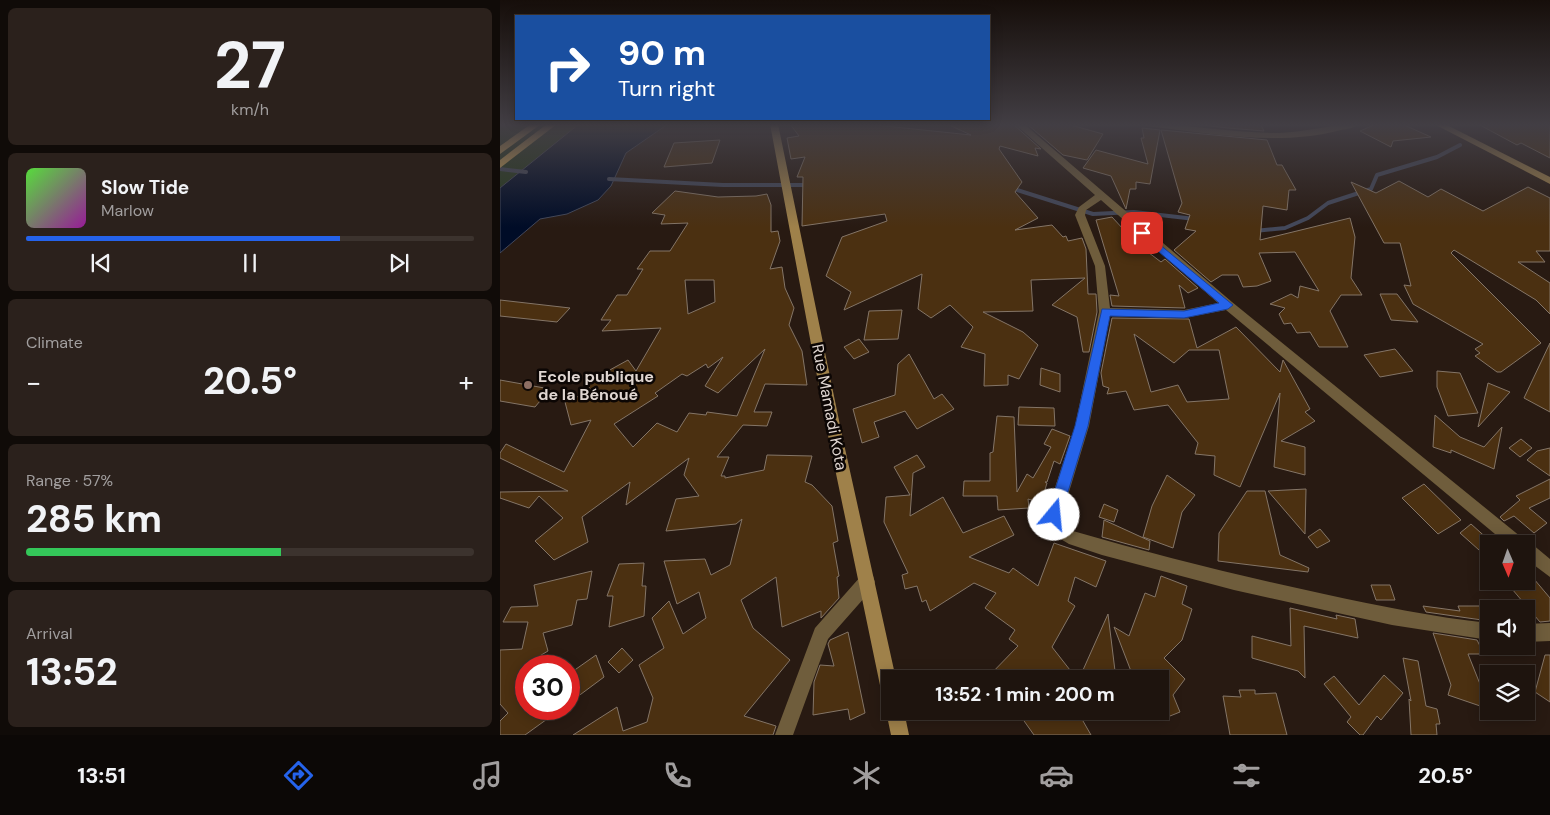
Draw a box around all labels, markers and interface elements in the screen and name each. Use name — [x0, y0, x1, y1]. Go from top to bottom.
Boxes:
text: 27 — [214, 24, 286, 108]
text: 90 m — [618, 30, 706, 76]
icon: right — [535, 35, 600, 100]
text: Turn right — [618, 74, 715, 103]
text: km/h — [231, 99, 269, 120]
text: Slow Tide — [101, 175, 189, 200]
text: Marlow — [101, 200, 154, 221]
pin — [1121, 212, 1163, 254]
icon: arrive — [1128, 219, 1156, 247]
icon: previous — [87, 249, 115, 277]
icon: pause — [236, 249, 264, 277]
icon: next — [385, 249, 413, 277]
text: Climate — [26, 332, 83, 353]
street label: Rue Mamadi Kota — [807, 342, 852, 472]
text: 20.5° — [203, 356, 297, 406]
text: − — [26, 364, 41, 401]
text: + — [459, 364, 474, 401]
place label: Ecole publique de la Bénoué — [538, 366, 654, 405]
marker: Ecole publique de la Bénoué — [522, 379, 534, 391]
text: Range · 57% — [26, 470, 113, 491]
position arrow — [1027, 488, 1079, 540]
text: 285 km — [26, 494, 162, 544]
north arrow — [1480, 535, 1535, 590]
map controls — [1480, 535, 1535, 720]
button: sound — [1480, 600, 1535, 655]
text: Arrival — [26, 623, 73, 644]
text: 13:52 — [26, 647, 118, 697]
speed limit sign: 30 — [515, 655, 580, 720]
button: layers — [1480, 665, 1535, 720]
text: 13:52 · 1 min · 200 m — [935, 682, 1115, 707]
icon: directions — [281, 758, 316, 793]
icon: music — [470, 758, 505, 793]
icon: phone — [660, 758, 695, 793]
icon: climate — [849, 758, 884, 793]
icon: car — [1039, 758, 1074, 793]
icon: filters — [1229, 758, 1264, 793]
text: 13:51 — [77, 761, 126, 790]
text: 20.5° — [1418, 761, 1473, 790]

